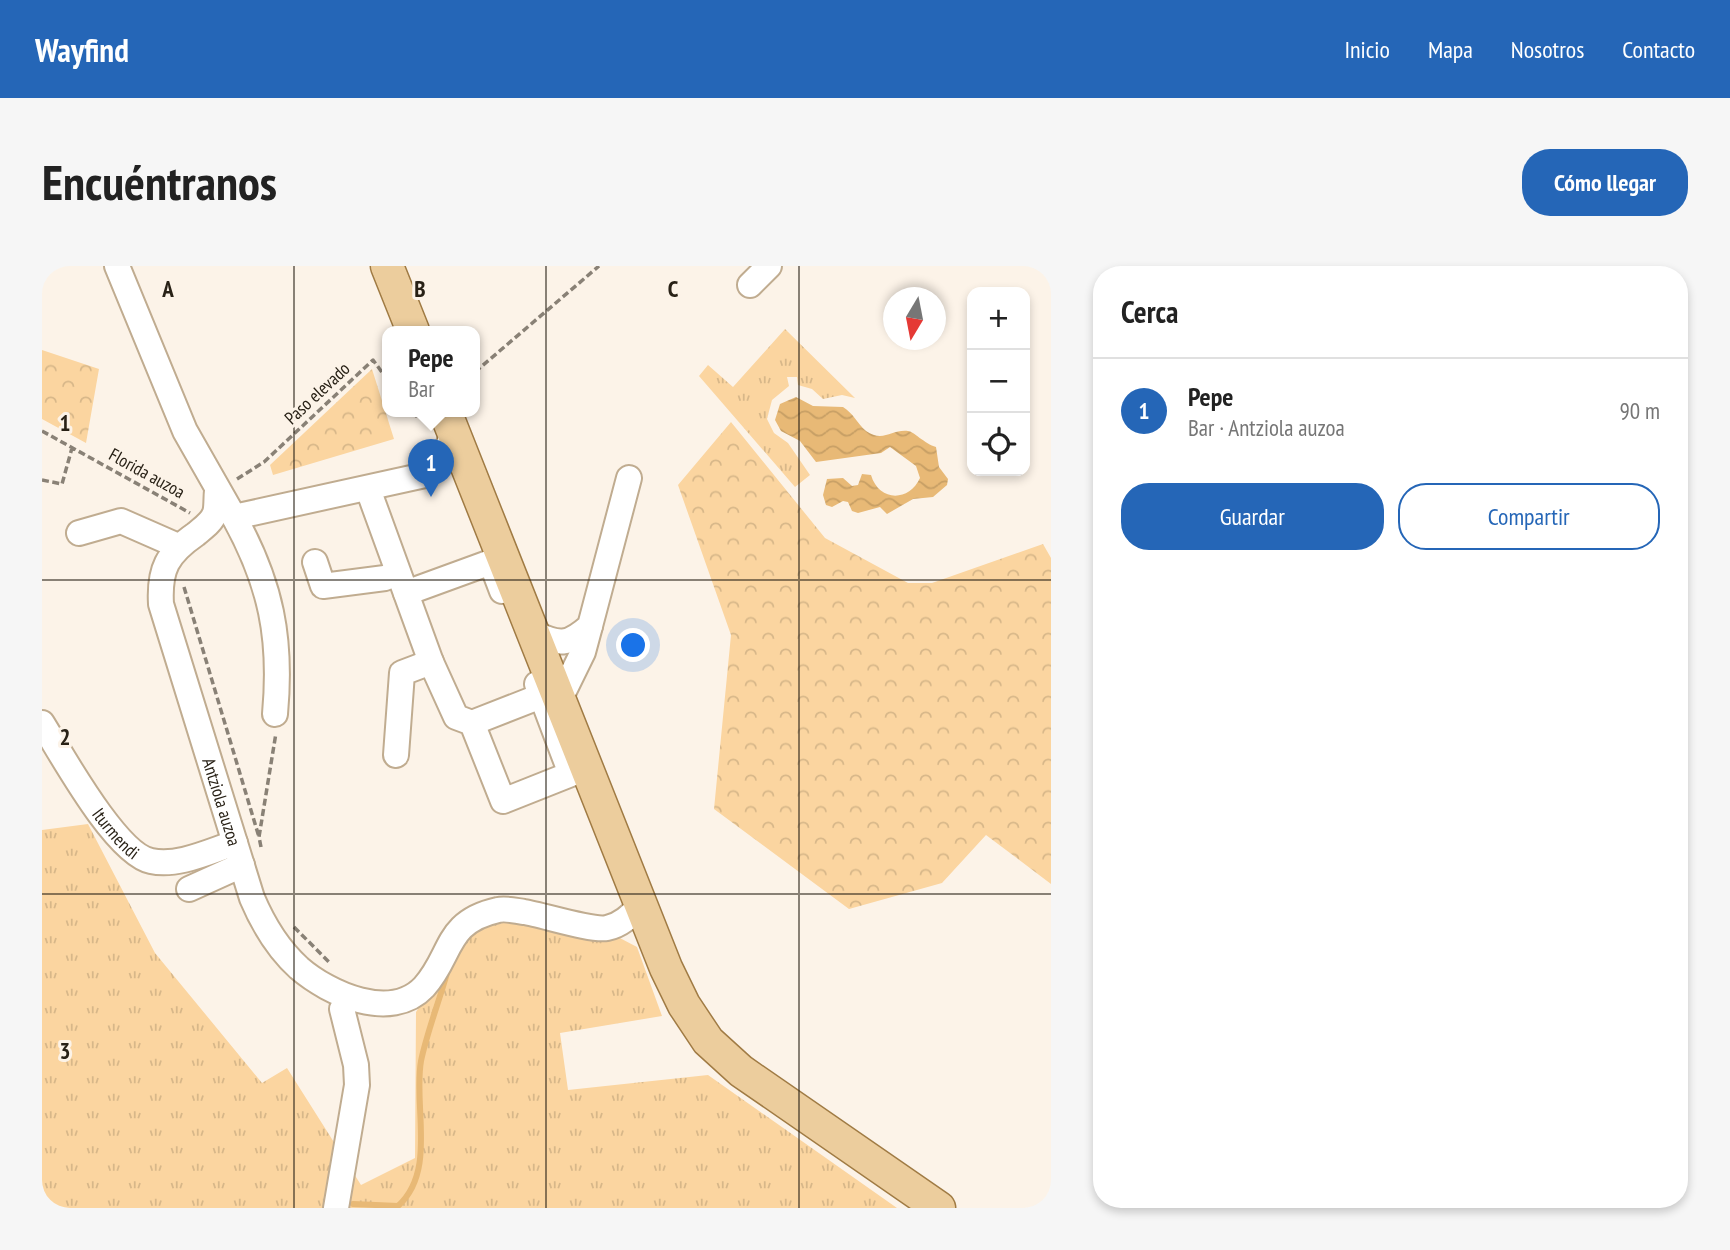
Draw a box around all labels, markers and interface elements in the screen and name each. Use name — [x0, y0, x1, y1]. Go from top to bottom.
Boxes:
text: Wayfind — [35, 28, 129, 71]
text: Inicio — [1344, 34, 1390, 65]
text: Mapa — [1428, 34, 1473, 65]
text: Nosotros — [1511, 34, 1584, 65]
text: Contacto — [1622, 34, 1695, 65]
button: Cómo llegar — [1522, 149, 1688, 216]
text: Encuéntranos — [42, 150, 277, 214]
text: A — [161, 274, 174, 303]
text: B — [414, 274, 426, 303]
text: C — [668, 274, 679, 303]
north arrow — [883, 287, 946, 350]
map controls — [967, 287, 1030, 476]
button: + — [967, 287, 1030, 350]
text: Cerca — [1121, 292, 1178, 331]
popup — [382, 326, 480, 417]
text: Pepe — [408, 341, 454, 374]
button: − — [967, 350, 1030, 413]
street label: Paso elevado — [280, 357, 355, 429]
text: Bar — [408, 374, 435, 403]
text: Pepe — [1188, 380, 1234, 413]
text: 1 — [1139, 396, 1150, 425]
text: 90 m — [1619, 396, 1660, 425]
text: 1 — [60, 408, 71, 437]
button: locate — [967, 413, 1030, 476]
text: Bar · Antziola auzoa — [1188, 413, 1345, 442]
pin: 1 — [408, 439, 454, 497]
street label: Florida auzoa — [105, 443, 189, 503]
button: Guardar — [1121, 483, 1384, 550]
button: Compartir — [1398, 483, 1660, 550]
your location — [616, 628, 650, 662]
text: 2 — [60, 722, 71, 751]
street label: Antziola auzoa — [198, 755, 247, 849]
street label: Iturmendi — [88, 803, 144, 864]
text: 3 — [60, 1036, 71, 1065]

